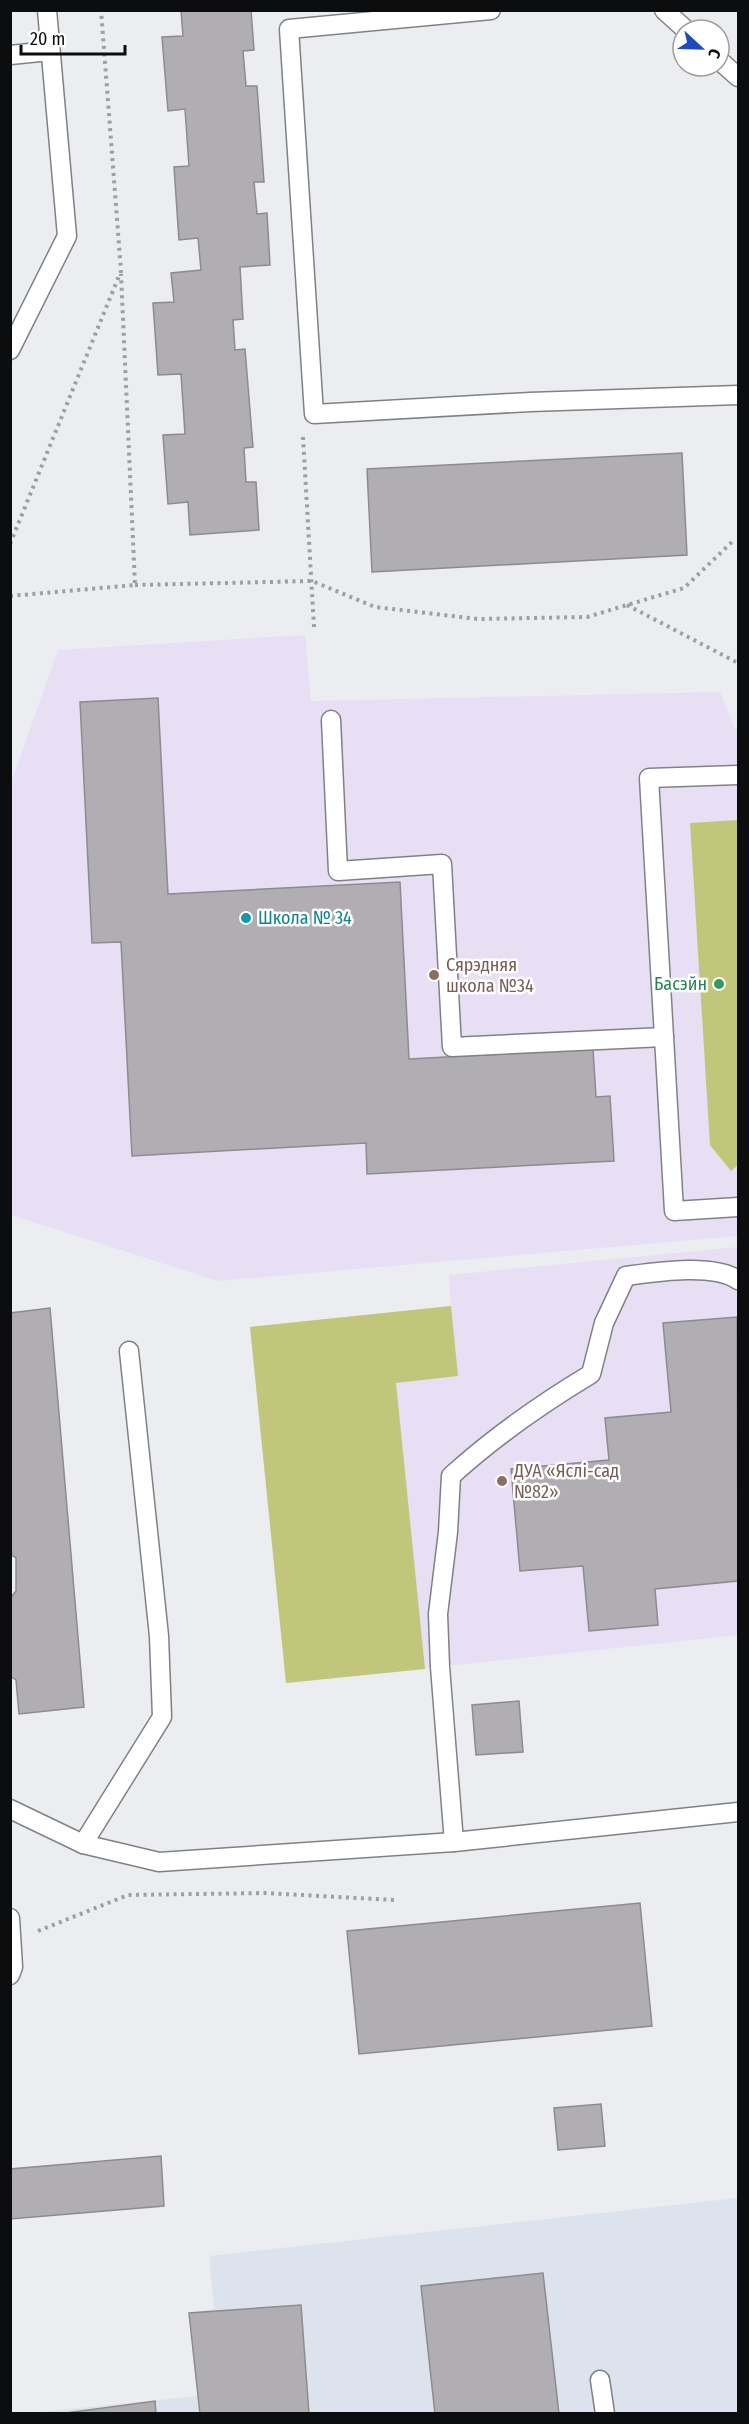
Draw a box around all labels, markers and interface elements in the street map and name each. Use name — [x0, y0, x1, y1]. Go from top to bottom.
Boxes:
scale bar — [21, 18, 124, 56]
north arrow — [671, 18, 731, 78]
text: 20 m — [30, 28, 65, 50]
text: С — [704, 46, 725, 61]
place label: Школа № 34 — [258, 907, 352, 929]
marker: Школа № 34 — [239, 911, 253, 925]
place label: Сярэдняя школа №34 — [446, 954, 534, 997]
marker: Сярэдняя школа №34 — [427, 968, 441, 982]
place label: Басэйн — [654, 973, 707, 995]
marker: Басэйн — [712, 977, 726, 991]
place label: ДУА «Яслі-сад №82» — [513, 1460, 619, 1503]
marker: ДУА «Яслі-сад №82» — [495, 1474, 509, 1488]

